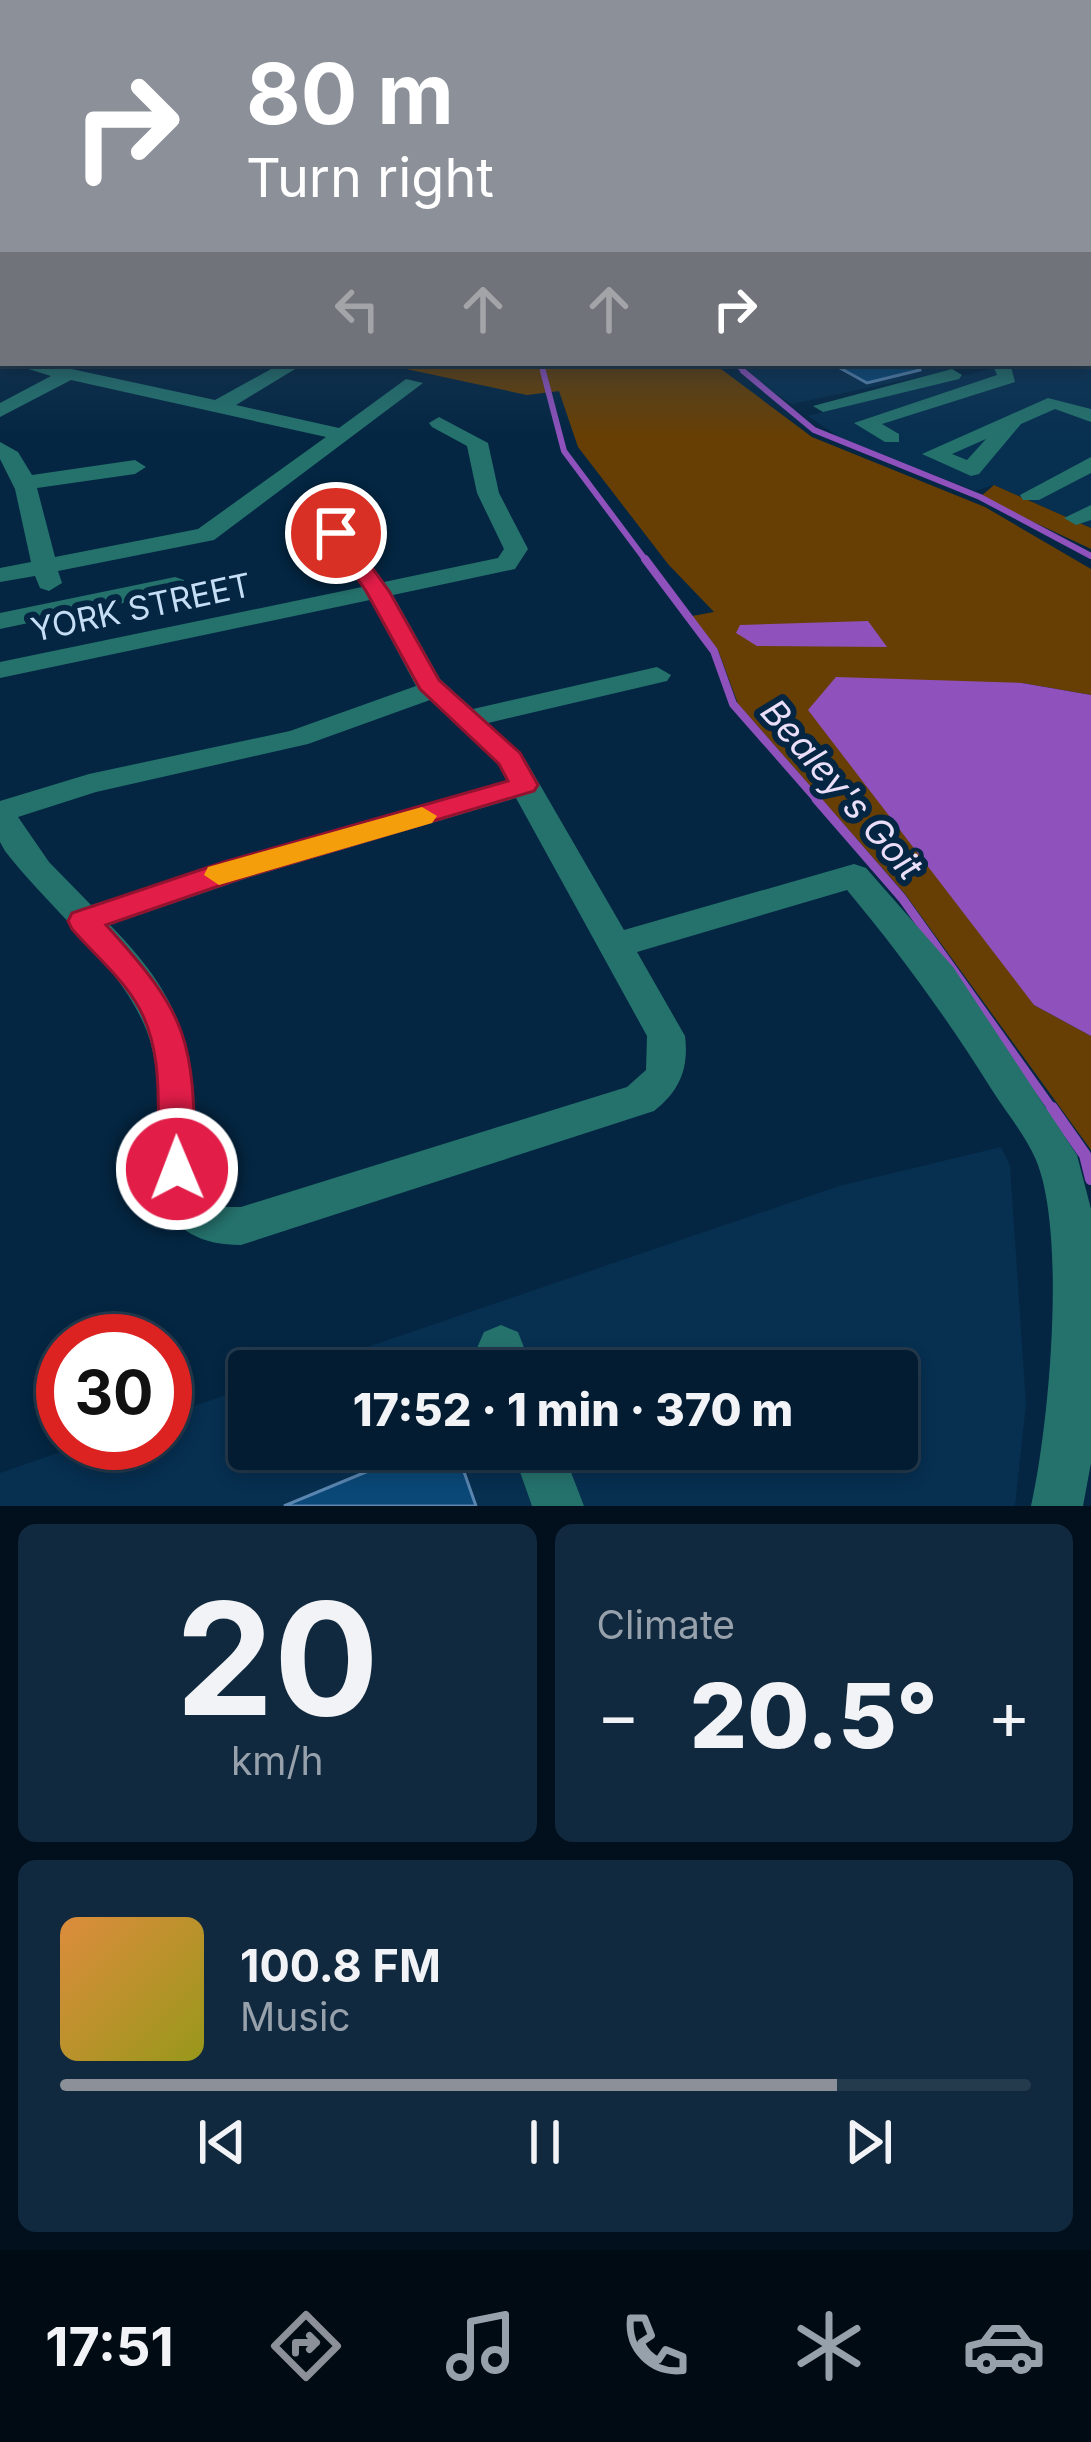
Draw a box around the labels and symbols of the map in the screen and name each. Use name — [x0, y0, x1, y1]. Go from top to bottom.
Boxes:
pin — [285, 482, 387, 584]
street label: YORK STREET — [27, 564, 255, 650]
water label: Bealey's Goit — [752, 690, 933, 889]
position arrow — [114, 1106, 240, 1232]
speed limit sign: 30 — [36, 1314, 192, 1470]

